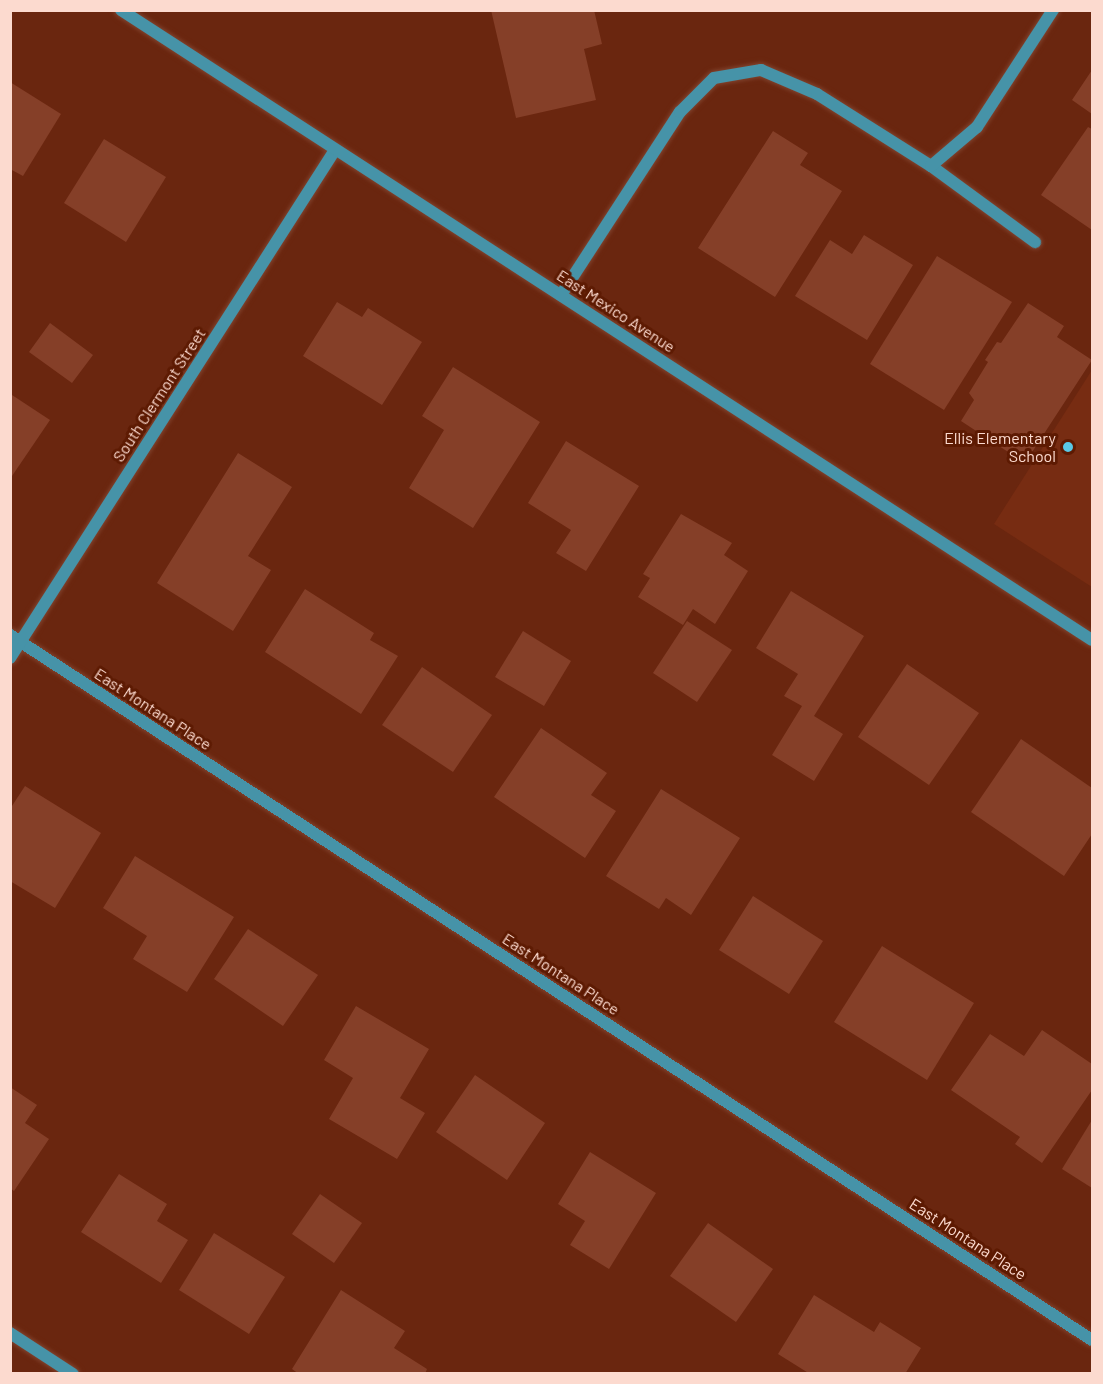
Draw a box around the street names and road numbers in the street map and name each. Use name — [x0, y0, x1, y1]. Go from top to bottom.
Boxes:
street label: East Mexico Avenue — [553, 266, 679, 356]
street label: South Clermont Street — [109, 325, 209, 465]
street label: East Montana Place — [91, 664, 215, 754]
street label: East Montana Place — [499, 929, 623, 1019]
street label: East Montana Place — [906, 1194, 1030, 1284]

